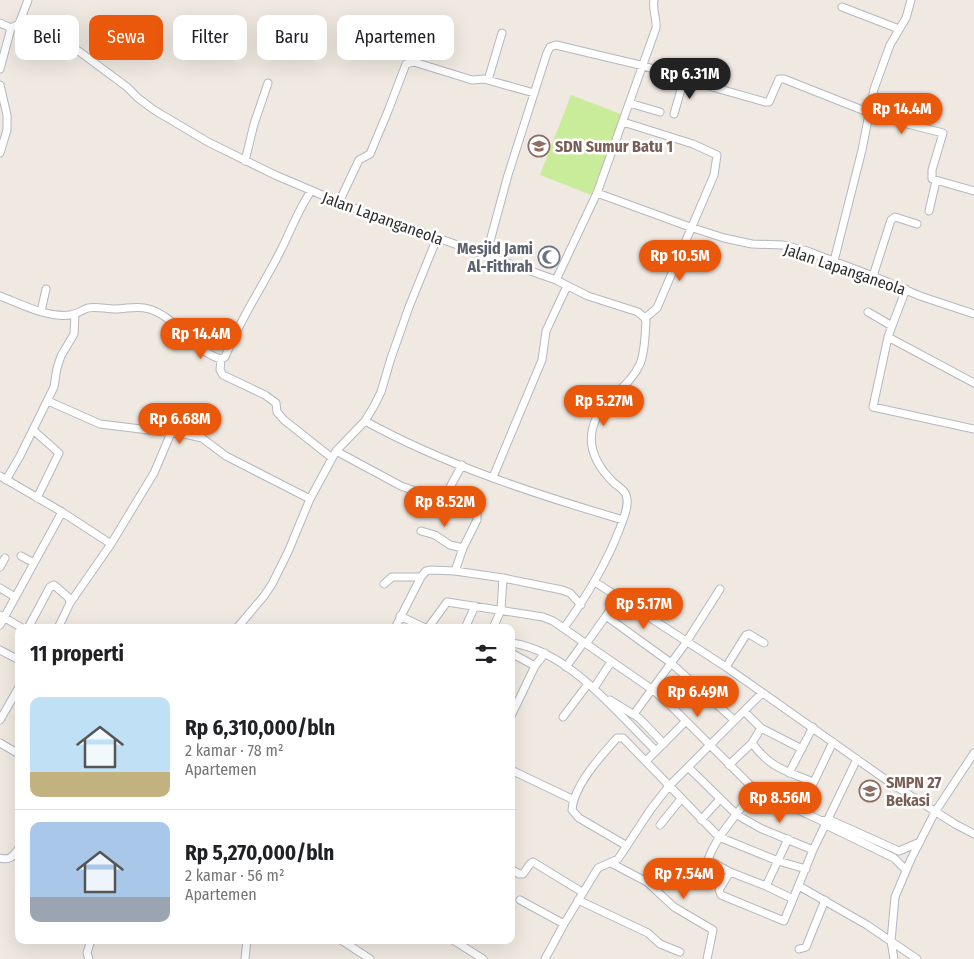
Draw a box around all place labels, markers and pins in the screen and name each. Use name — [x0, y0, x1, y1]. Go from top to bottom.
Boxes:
pin: Rp 6.31M — [638, 58, 742, 100]
pin: Rp 14.4M — [850, 92, 954, 135]
school or university icon: SDN Sumur Batu 1 — [527, 134, 551, 158]
place label: SDN Sumur Batu 1 — [555, 137, 673, 156]
place label: Mesjid Jami Al-Fithrah — [457, 239, 533, 276]
pin: Rp 10.5M — [628, 240, 732, 282]
mosque icon: Mesjid Jami Al-Fithrah — [537, 245, 561, 269]
pin: Rp 14.4M — [149, 318, 253, 360]
pin: Rp 5.27M — [552, 384, 656, 427]
pin: Rp 6.68M — [128, 402, 232, 445]
pin: Rp 8.52M — [393, 486, 497, 528]
pin: Rp 5.17M — [592, 588, 696, 630]
pin: Rp 6.49M — [646, 676, 750, 718]
place label: SMPN 27 Bekasi — [886, 773, 942, 810]
school or university icon: SMPN 27 Bekasi — [858, 779, 882, 803]
pin: Rp 8.56M — [728, 782, 832, 824]
pin: Rp 7.54M — [632, 858, 736, 900]

